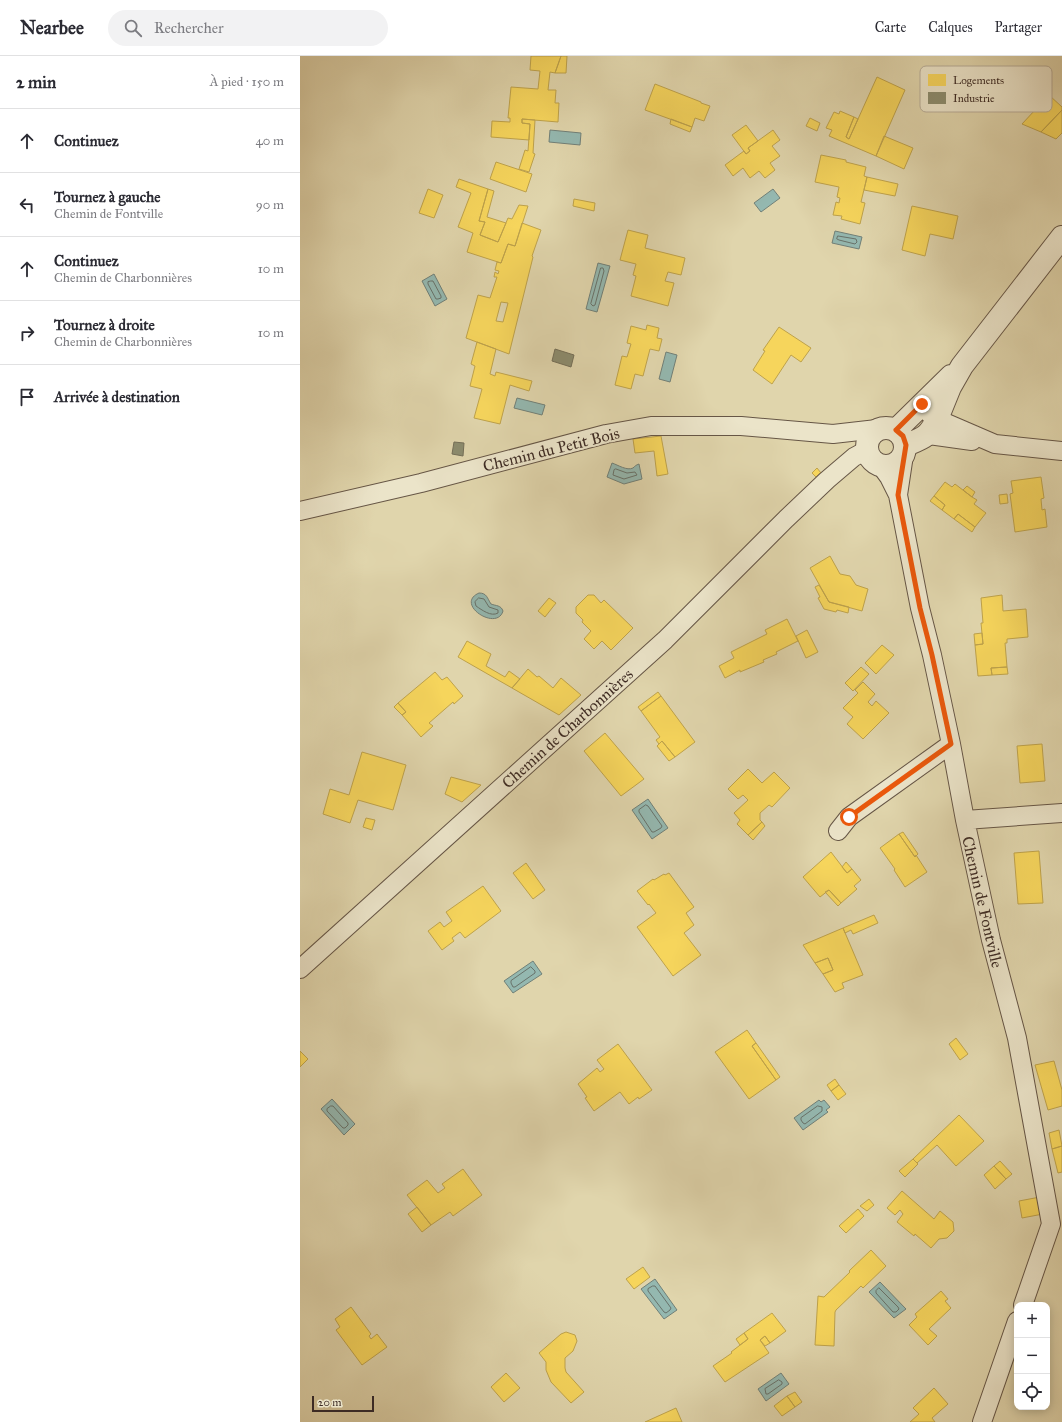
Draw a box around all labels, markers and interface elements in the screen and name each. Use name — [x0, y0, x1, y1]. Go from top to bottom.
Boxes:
search box — [108, 10, 388, 46]
text: Nearbee — [20, 16, 84, 39]
icon: search — [122, 17, 144, 39]
text: Rechercher — [154, 19, 224, 37]
text: Carte — [875, 19, 906, 36]
text: Calques — [928, 19, 973, 36]
text: Partager — [995, 19, 1042, 36]
legend — [920, 66, 1052, 112]
text: 2 min — [16, 72, 56, 93]
text: À pied · 150 m — [210, 74, 284, 90]
text: Logements — [953, 74, 1004, 87]
text: Industrie — [953, 92, 995, 105]
icon: ahead — [16, 130, 38, 152]
text: Continuez — [54, 132, 119, 150]
text: 40 m — [255, 133, 284, 149]
text: Tournez à gauche — [54, 188, 161, 206]
icon: left — [16, 194, 38, 216]
text: 90 m — [256, 197, 284, 213]
text: Chemin de Fontville — [54, 206, 163, 222]
text: Continuez — [54, 252, 119, 270]
icon: ahead — [16, 258, 38, 280]
text: 10 m — [258, 261, 284, 277]
text: Chemin de Charbonnières — [54, 270, 192, 286]
text: Tournez à droite — [54, 316, 155, 334]
icon: right — [16, 322, 38, 344]
text: 10 m — [258, 325, 284, 341]
text: Chemin de Charbonnières — [54, 334, 192, 350]
icon: arrive — [16, 386, 38, 408]
text: Arrivée à destination — [54, 388, 180, 406]
route end — [913, 395, 931, 413]
street label: Chemin du Petit Bois — [481, 423, 621, 476]
street label: Chemin de Charbonnières — [498, 664, 637, 792]
route start — [840, 808, 858, 826]
street label: Chemin de Fontville — [958, 834, 1007, 970]
map controls — [1014, 1302, 1050, 1410]
button: + — [1014, 1302, 1050, 1338]
button: − — [1014, 1338, 1050, 1374]
button: locate — [1014, 1374, 1050, 1410]
scale bar — [312, 1394, 374, 1413]
text: 20 m — [318, 1396, 341, 1409]

